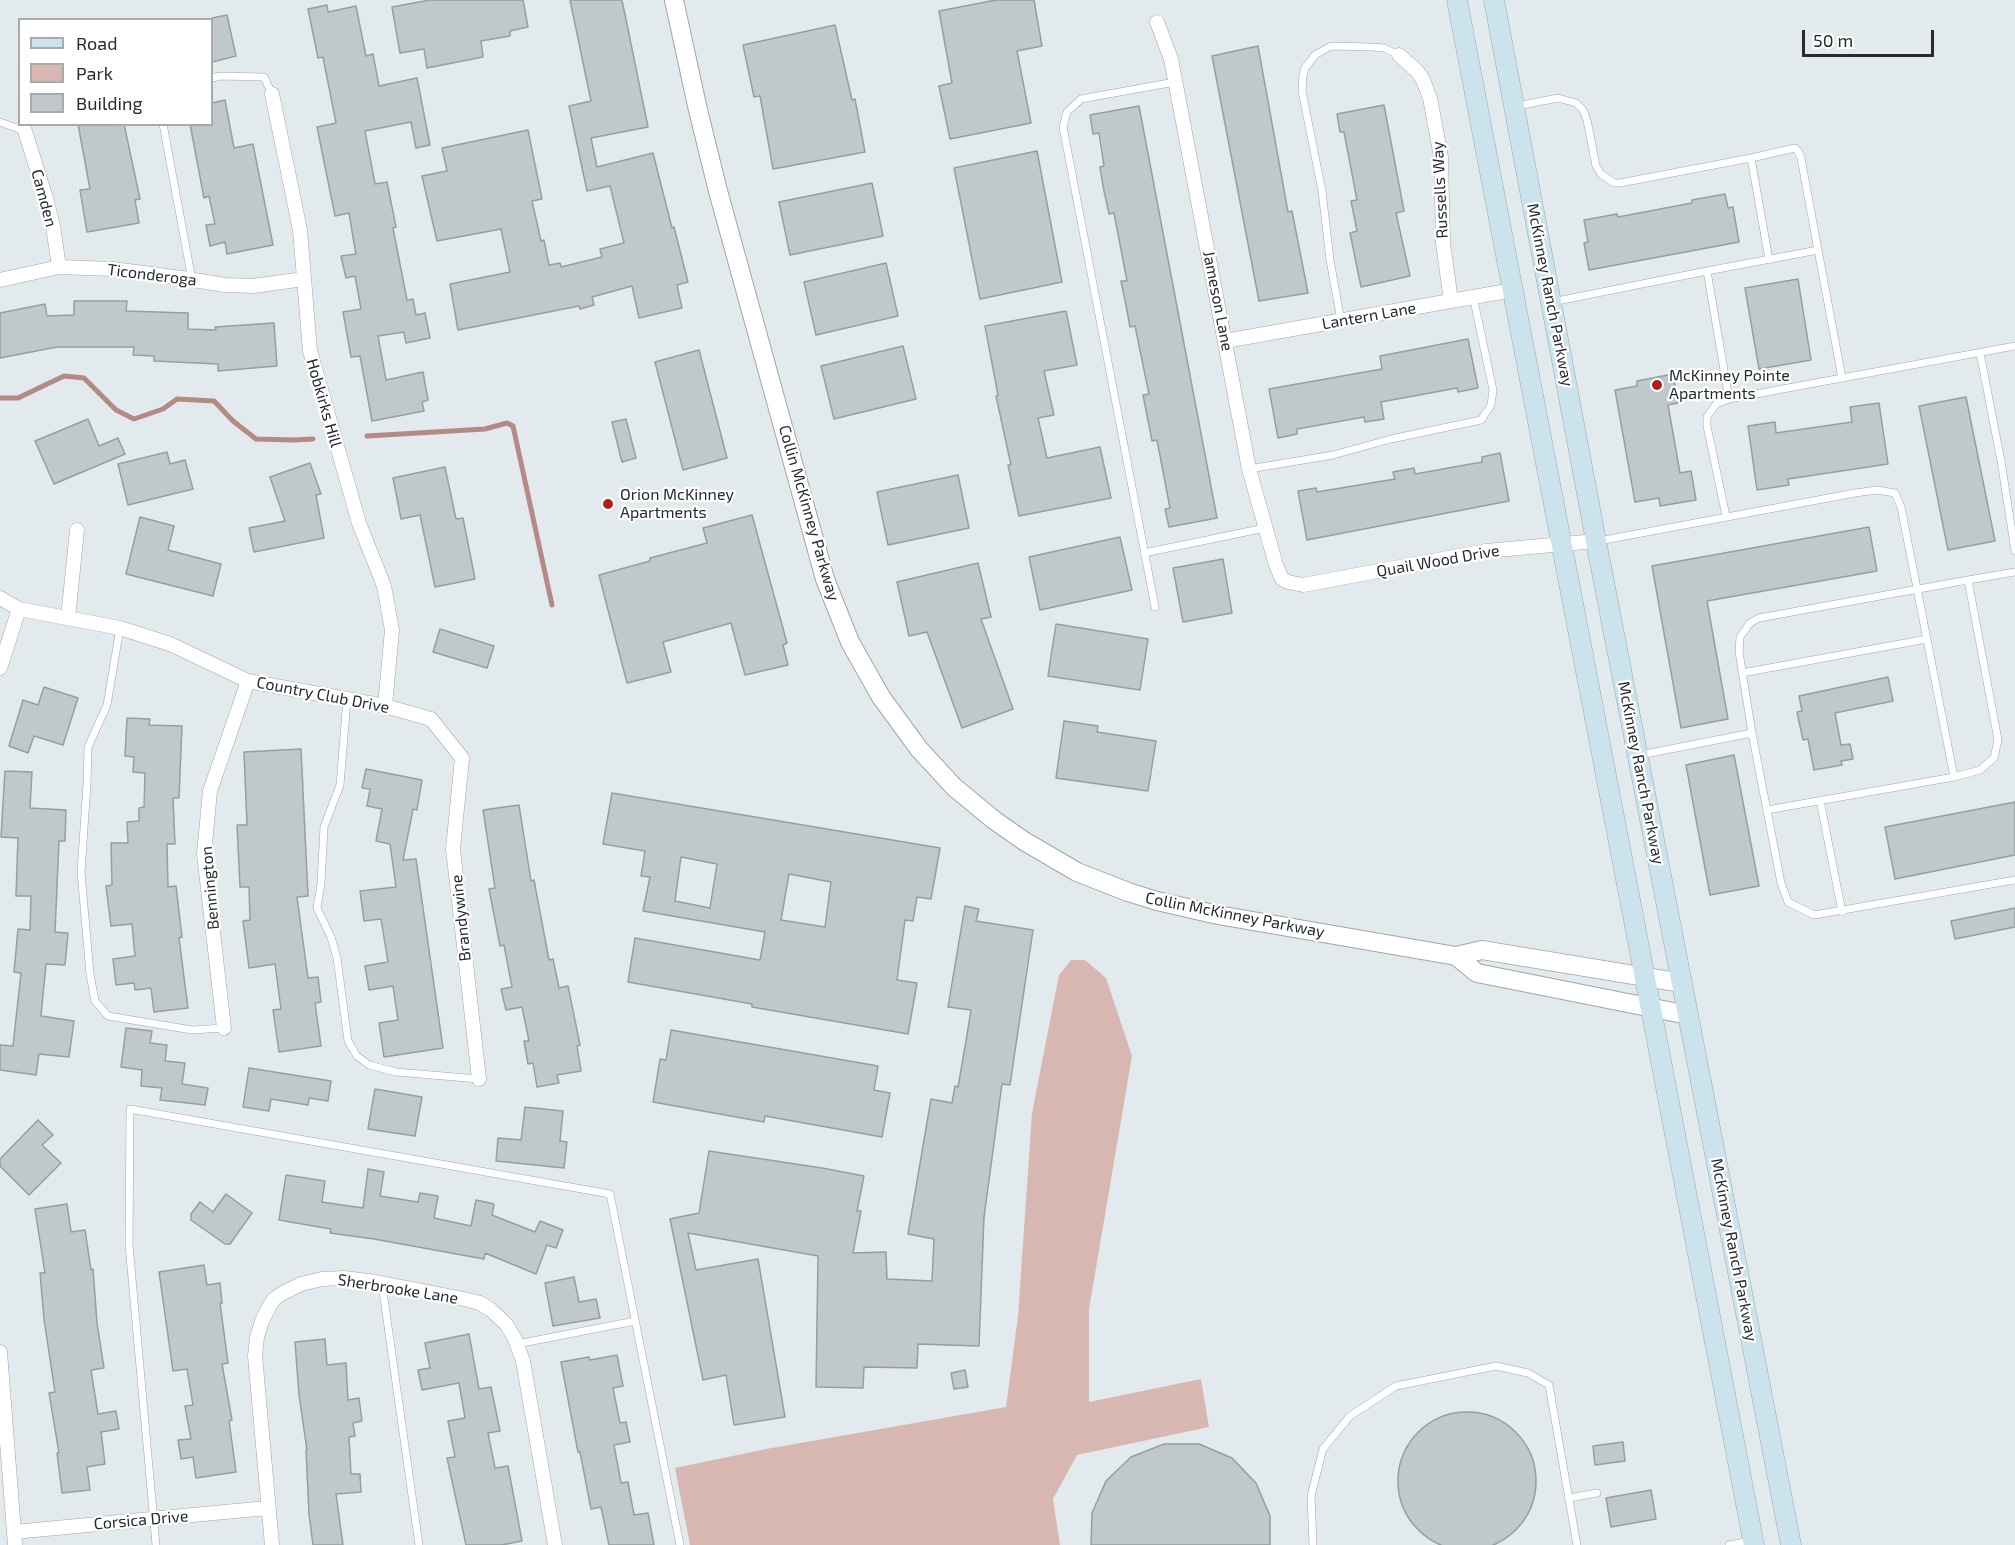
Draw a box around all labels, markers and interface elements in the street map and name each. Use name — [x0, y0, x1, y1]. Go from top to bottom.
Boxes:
legend — [18, 18, 213, 126]
scale bar — [1805, 18, 1937, 56]
text: 50 m — [1813, 29, 1853, 51]
text: Road — [76, 32, 117, 54]
text: Park — [76, 62, 113, 84]
text: Building — [76, 92, 143, 114]
street label: Russells Way — [1428, 141, 1452, 239]
street label: Camden — [27, 167, 61, 229]
street label: McKinney Ranch Parkway — [1523, 202, 1577, 388]
street label: Jameson Lane — [1199, 249, 1237, 353]
street label: Ticonderoga — [106, 260, 198, 290]
street label: Lantern Lane — [1320, 298, 1418, 334]
street label: Hobkirks Hill — [302, 356, 346, 450]
place label: McKinney Pointe Apartments — [1669, 366, 1790, 404]
marker: McKinney Pointe Apartments — [1650, 378, 1664, 392]
street label: Collin McKinney Parkway — [775, 423, 843, 603]
place label: Orion McKinney Apartments — [620, 485, 734, 523]
marker: Orion McKinney Apartments — [601, 497, 615, 511]
street label: Quail Wood Drive — [1375, 541, 1501, 581]
street label: Country Club Drive — [255, 673, 391, 717]
street label: McKinney Ranch Parkway — [1614, 680, 1668, 866]
street label: Bennington — [197, 845, 223, 931]
street label: Brandywine — [447, 874, 475, 962]
street label: Collin McKinney Parkway — [1144, 888, 1326, 942]
street label: McKinney Ranch Parkway — [1707, 1157, 1761, 1343]
street label: Sherbrooke Lane — [336, 1270, 460, 1308]
street label: Corsica Drive — [93, 1506, 189, 1534]

